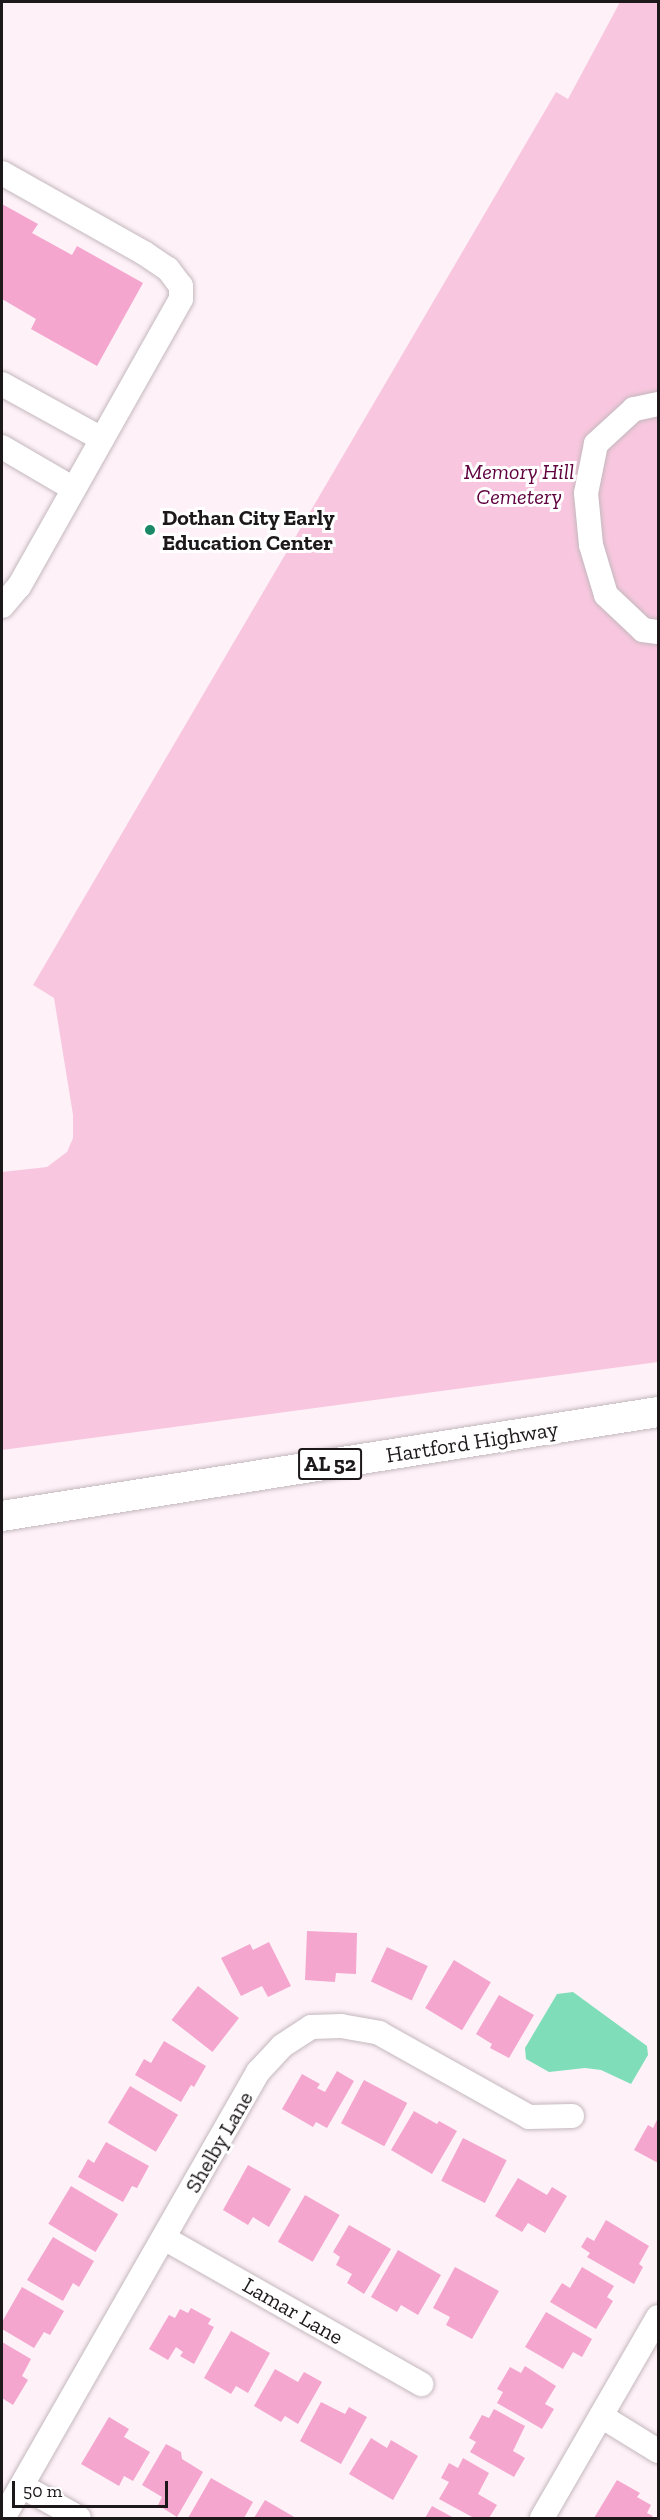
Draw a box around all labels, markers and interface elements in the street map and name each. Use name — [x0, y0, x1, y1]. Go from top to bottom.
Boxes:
park label: Memory Hill Cemetery — [464, 458, 574, 510]
place label: Dothan City Early Education Center — [162, 504, 335, 556]
marker: Dothan City Early Education Center — [143, 523, 157, 537]
street label: Hartford Highway — [384, 1415, 560, 1469]
road number: AL 52 — [297, 1446, 363, 1482]
street label: Shelby Lane — [179, 2086, 259, 2198]
street label: Lamar Lane — [238, 2272, 348, 2350]
scale bar — [15, 2469, 171, 2507]
text: 50 m — [23, 2480, 62, 2502]

